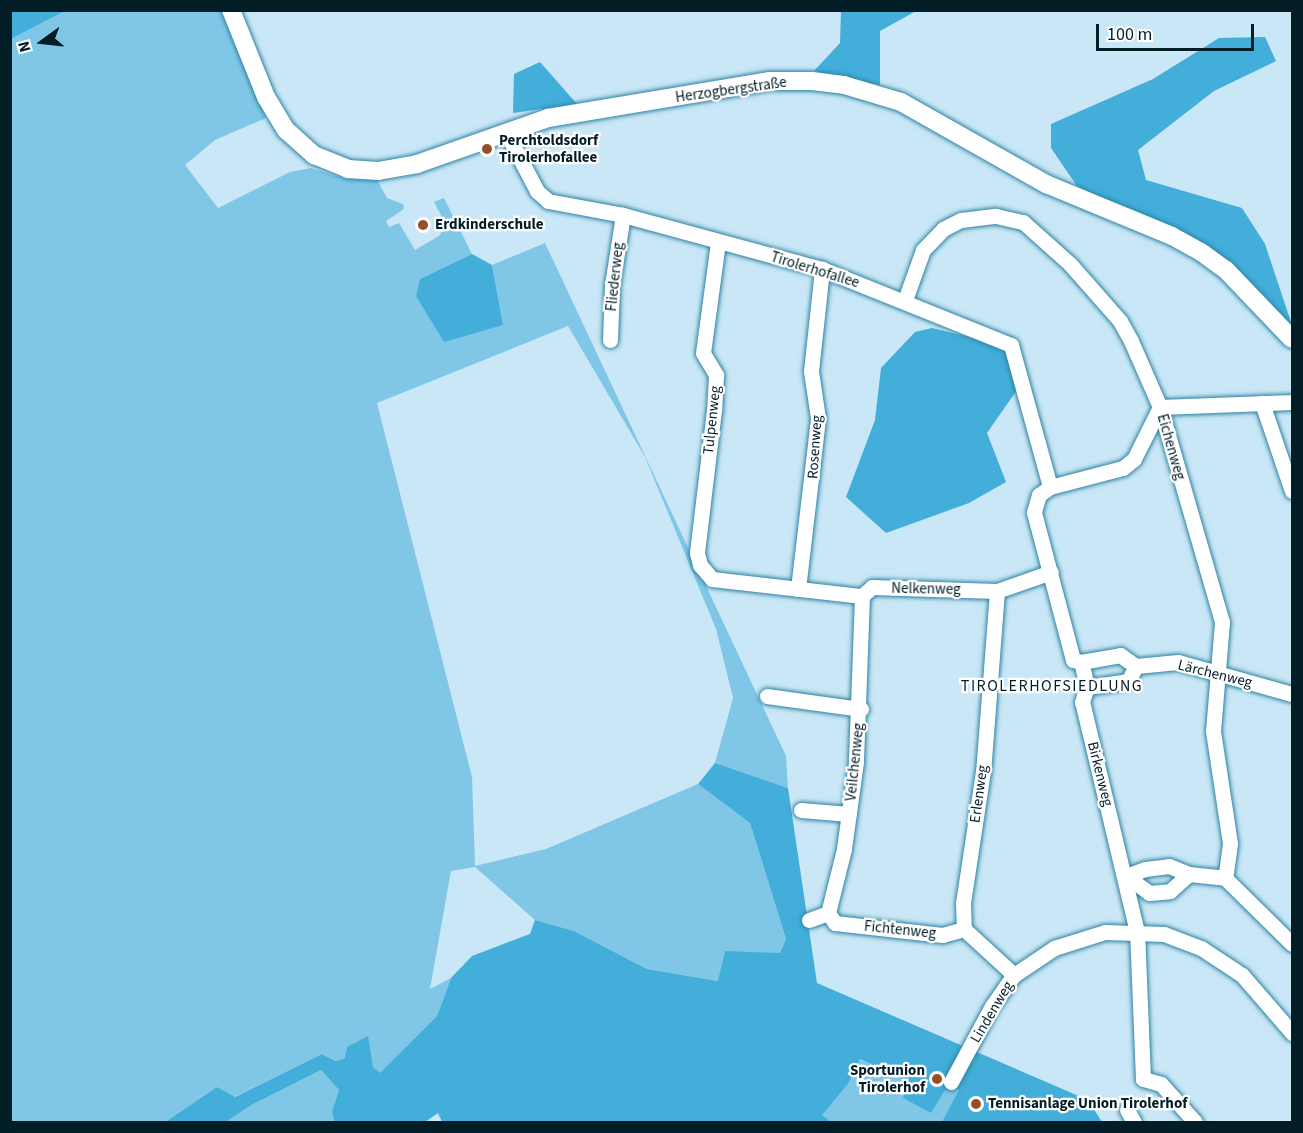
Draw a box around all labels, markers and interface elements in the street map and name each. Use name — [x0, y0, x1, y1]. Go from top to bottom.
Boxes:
north arrow — [12, 12, 72, 72]
scale bar — [1099, 12, 1256, 50]
text: 100 m — [1107, 22, 1152, 47]
text: N — [13, 39, 37, 55]
street label: Herzogbergstraße — [674, 73, 788, 107]
place label: Perchtoldsdorf Tirolerhofallee — [499, 131, 598, 166]
marker: Perchtoldsdorf Tirolerhofallee — [480, 142, 494, 156]
place label: Erdkinderschule — [435, 216, 544, 234]
marker: Erdkinderschule — [416, 218, 430, 232]
street label: Fliederweg — [602, 242, 628, 312]
street label: Tirolerhofallee — [768, 248, 862, 292]
street label: Tulpenweg — [699, 385, 725, 455]
street label: Eichenweg — [1153, 412, 1189, 482]
street label: Rosenweg — [804, 414, 826, 480]
street label: Nelkenweg — [891, 579, 961, 599]
street label: Lärchenweg — [1176, 656, 1254, 692]
district label: TIROLERHOFSIEDLUNG — [961, 676, 1143, 696]
street label: Veilchenweg — [842, 722, 868, 802]
street label: Birkenweg — [1083, 740, 1117, 808]
street label: Erlenweg — [966, 764, 992, 824]
street label: Fichtenweg — [863, 917, 937, 943]
street label: Lindenweg — [967, 978, 1017, 1046]
place label: Sportunion Tirolerhof — [850, 1061, 925, 1096]
marker: Sportunion Tirolerhof — [930, 1072, 944, 1086]
place label: Tennisanlage Union Tirolerhof — [988, 1095, 1187, 1113]
marker: Tennisanlage Union Tirolerhof — [969, 1097, 983, 1111]

